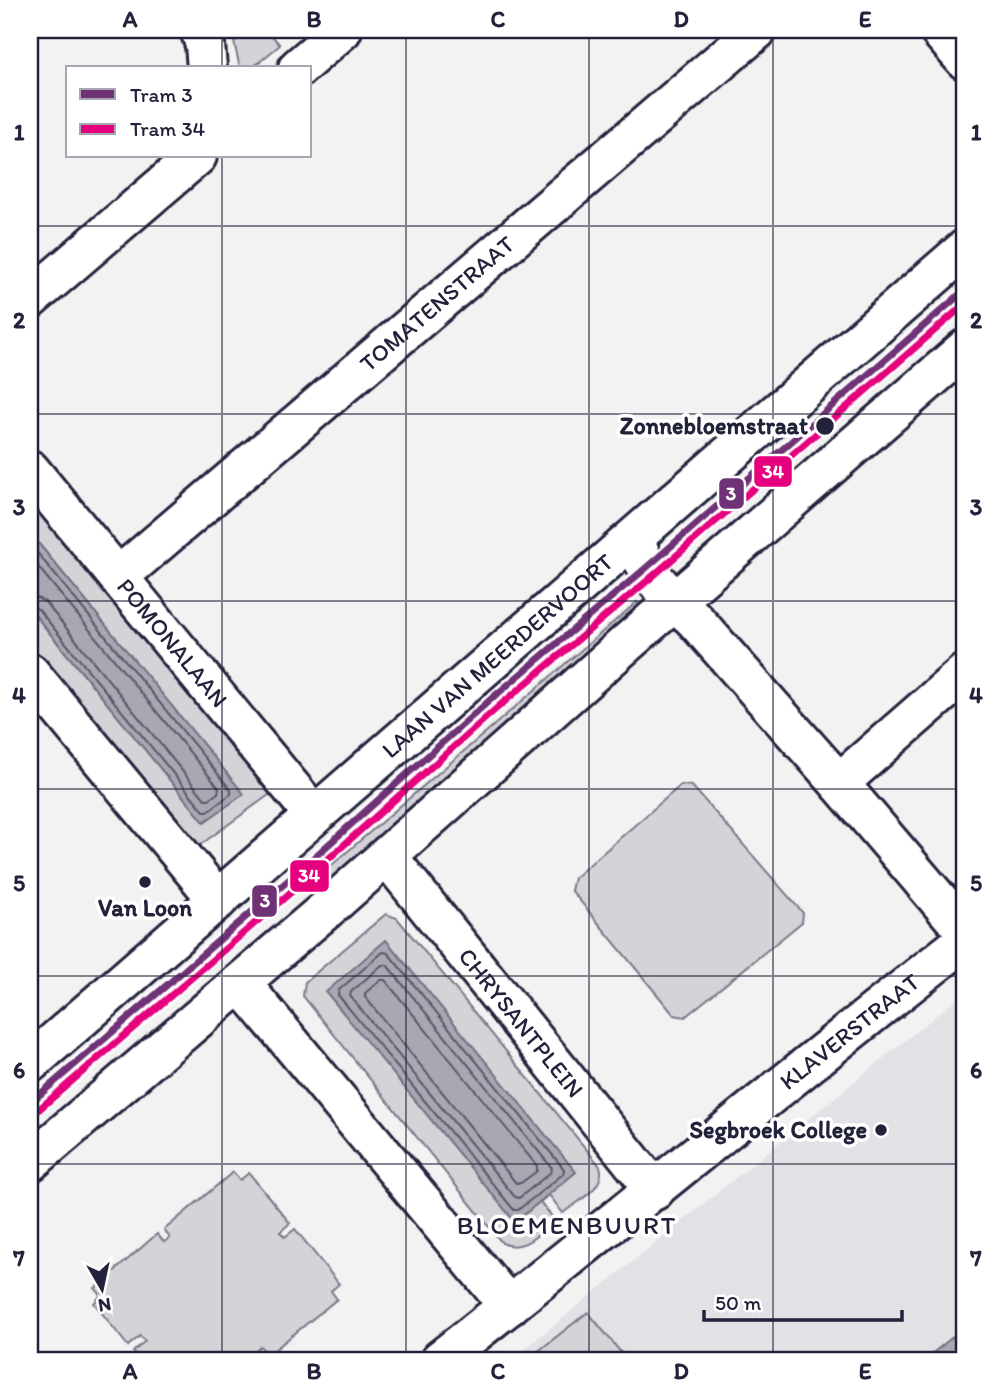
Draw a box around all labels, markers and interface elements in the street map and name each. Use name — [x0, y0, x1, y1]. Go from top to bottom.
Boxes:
text: A — [122, 5, 138, 33]
text: B — [307, 5, 322, 33]
text: C — [491, 5, 506, 33]
text: D — [673, 5, 689, 33]
text: E — [859, 5, 872, 33]
legend — [66, 66, 312, 158]
text: Tram 3 — [130, 82, 193, 107]
text: Tram 34 — [130, 116, 206, 141]
text: 1 — [14, 118, 25, 146]
text: 1 — [971, 118, 982, 146]
street label: TOMATENSTRAAT — [354, 229, 520, 378]
text: 2 — [13, 306, 26, 334]
text: 2 — [970, 306, 983, 334]
place label: Zonnebloemstraat — [620, 411, 808, 440]
marker: Zonnebloemstraat — [814, 415, 836, 437]
line badge: 34 — [753, 455, 793, 488]
text: 34 — [762, 460, 784, 483]
line badge: 3 — [718, 477, 745, 510]
text: 3 — [726, 482, 736, 505]
text: 3 — [13, 493, 26, 521]
text: 3 — [970, 493, 983, 521]
street label: LAAN VAN MEERDERVOORT — [376, 547, 619, 764]
street label: POMONALAAN — [111, 572, 234, 713]
text: 4 — [12, 681, 26, 709]
text: 4 — [969, 681, 983, 709]
line badge: 34 — [289, 859, 330, 893]
text: 34 — [298, 864, 320, 887]
text: 5 — [13, 869, 25, 897]
text: 5 — [970, 869, 982, 897]
marker: Van Loon — [137, 874, 153, 890]
line badge: 3 — [251, 884, 278, 918]
text: 3 — [260, 889, 270, 912]
place label: Van Loon — [98, 893, 192, 922]
street label: CHRYSANTPLEIN — [453, 942, 590, 1103]
street label: KLAVERSTRAAT — [774, 966, 925, 1096]
text: 6 — [13, 1056, 25, 1084]
text: 6 — [970, 1056, 982, 1084]
place label: Segbroek College — [690, 1115, 867, 1145]
marker: Segbroek College — [873, 1122, 889, 1138]
district label: BLOEMENBUURT — [457, 1209, 677, 1241]
text: 7 — [12, 1244, 25, 1272]
text: 7 — [969, 1244, 982, 1272]
north arrow — [66, 1254, 136, 1324]
scale bar — [704, 1278, 902, 1322]
text: 50 m — [715, 1290, 762, 1315]
text: N — [96, 1293, 113, 1318]
text: A — [122, 1357, 138, 1385]
text: B — [307, 1357, 322, 1385]
text: C — [491, 1357, 506, 1385]
text: D — [673, 1357, 689, 1385]
text: E — [859, 1357, 872, 1385]

